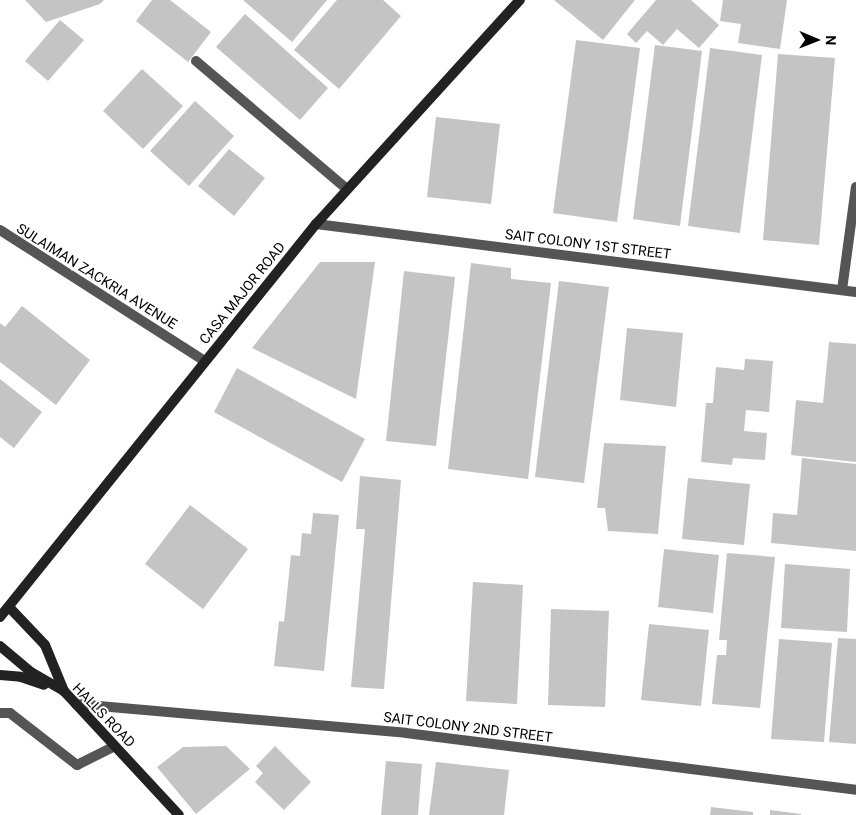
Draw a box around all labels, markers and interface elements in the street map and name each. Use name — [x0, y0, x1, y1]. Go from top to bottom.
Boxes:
north arrow — [791, 15, 841, 65]
text: N — [823, 35, 839, 45]
street label: SULAIMAN ZACKRIA AVENUE — [14, 220, 180, 332]
street label: SAIT COLONY 1ST STREET — [504, 225, 672, 263]
street label: CASA MAJOR ROAD — [196, 239, 288, 347]
street label: HALLS ROAD — [69, 679, 139, 751]
street label: SAIT COLONY 2ND STREET — [382, 708, 554, 746]

